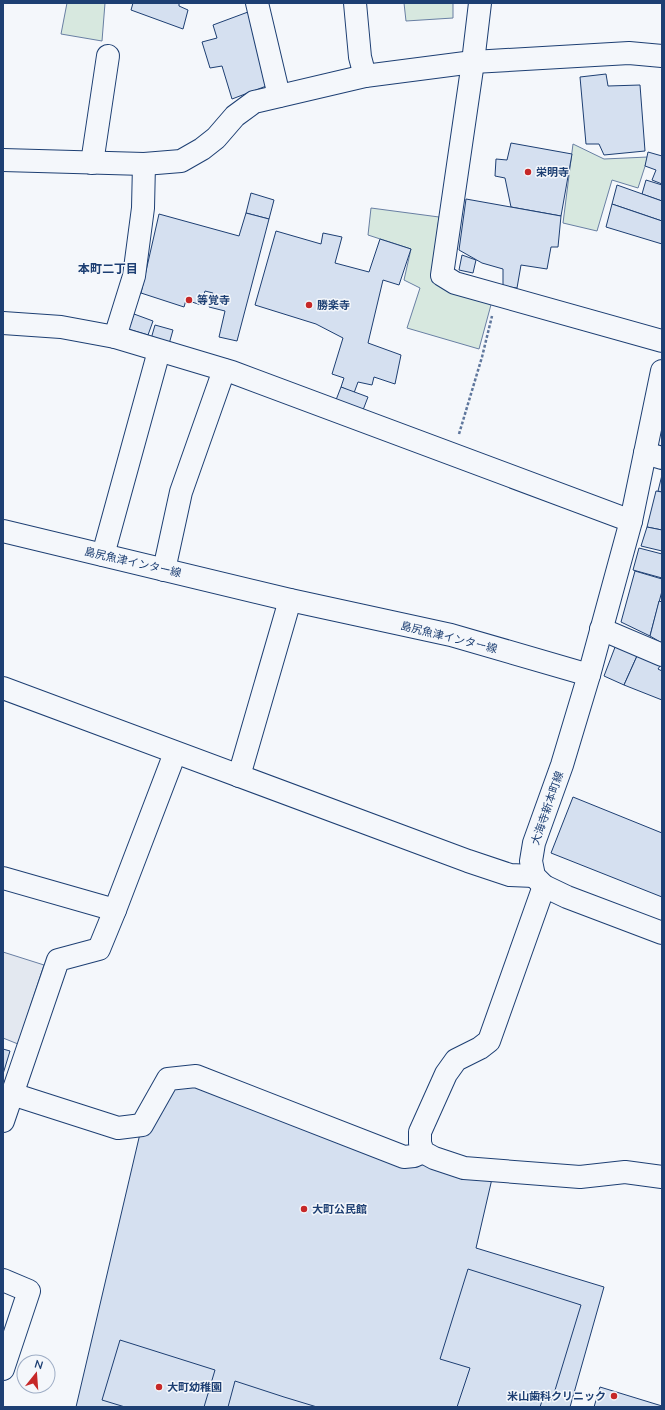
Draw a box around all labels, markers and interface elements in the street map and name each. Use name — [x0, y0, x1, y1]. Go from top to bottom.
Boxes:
place label: 栄明寺 — [536, 165, 569, 179]
marker: 栄明寺 — [523, 167, 533, 177]
district label: 本町二丁目 — [78, 261, 138, 276]
place label: 等覚寺 — [197, 293, 230, 307]
marker: 等覚寺 — [184, 295, 194, 305]
place label: 勝楽寺 — [317, 298, 350, 312]
marker: 勝楽寺 — [304, 300, 314, 310]
street label: 島尻魚津インター線 — [83, 544, 183, 580]
street label: 島尻魚津インター線 — [399, 618, 499, 656]
street label: 大海寺新本町線 — [528, 769, 566, 847]
place label: 大町公民館 — [312, 1202, 367, 1216]
marker: 大町公民館 — [299, 1204, 309, 1214]
north arrow — [16, 1354, 56, 1394]
text: N — [33, 1357, 45, 1372]
place label: 大町幼稚園 — [167, 1380, 222, 1394]
marker: 大町幼稚園 — [154, 1382, 164, 1392]
place label: 米山歯科クリニック — [507, 1389, 606, 1403]
marker: 米山歯科クリニック — [609, 1391, 619, 1401]

